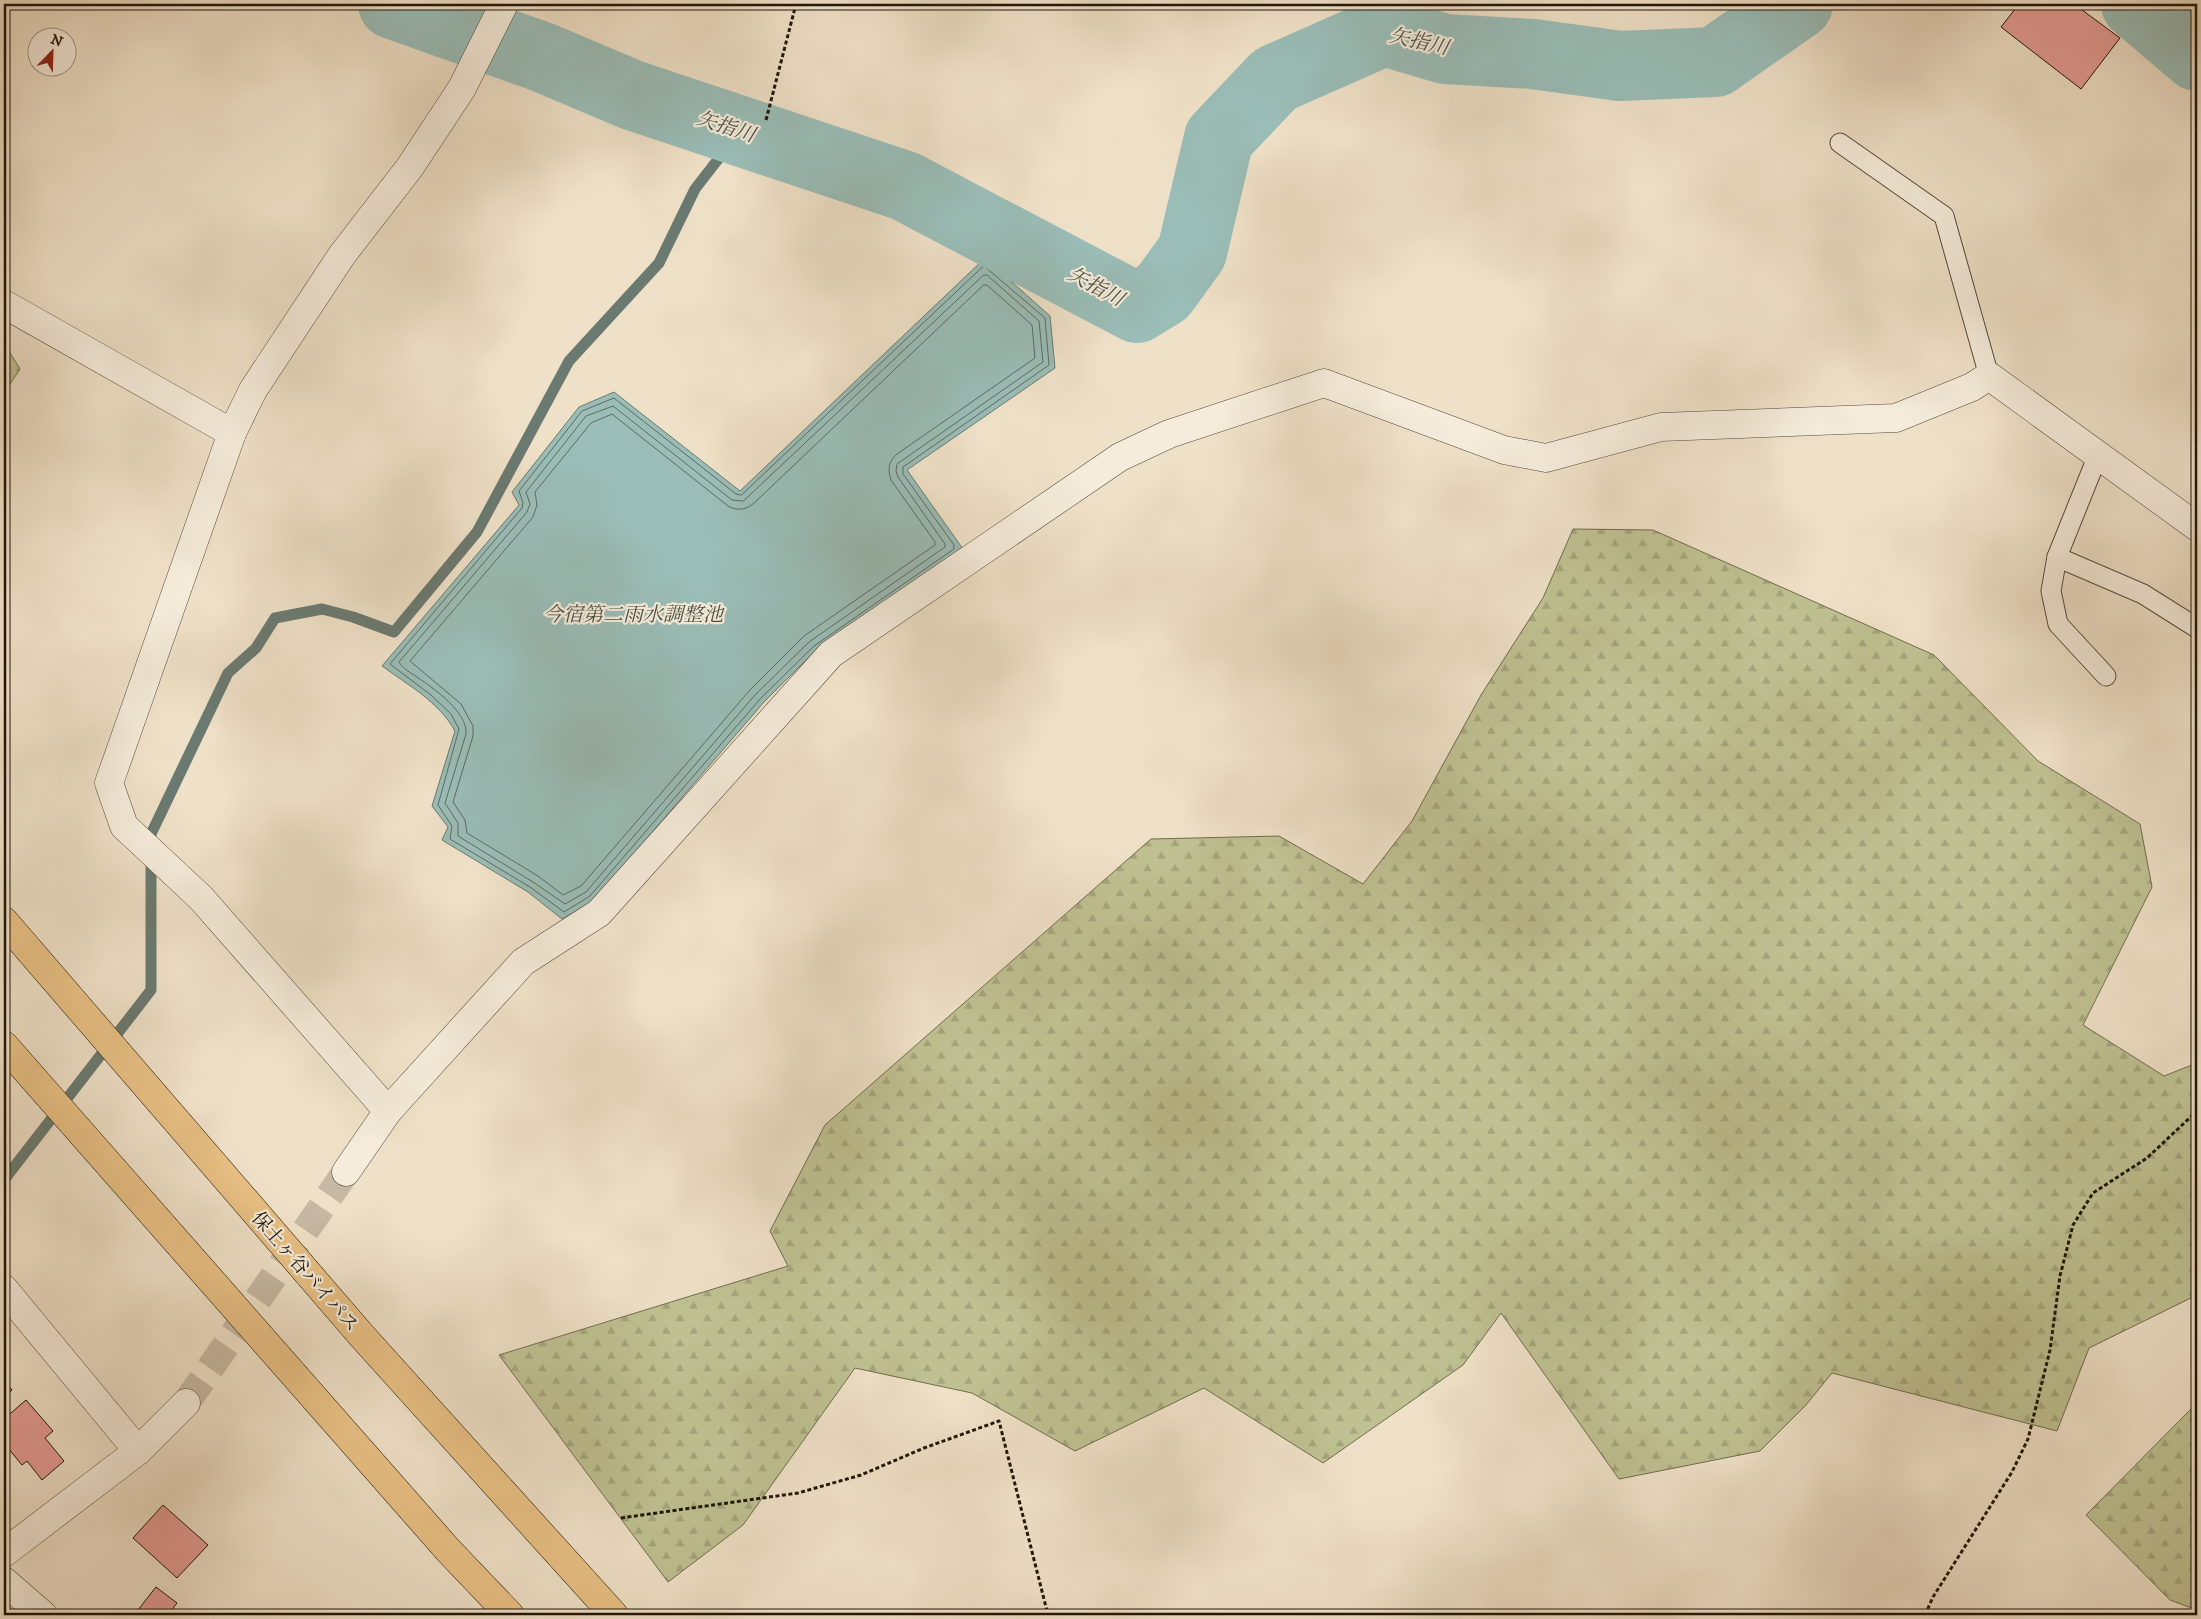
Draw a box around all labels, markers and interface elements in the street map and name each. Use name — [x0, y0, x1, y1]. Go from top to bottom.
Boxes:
water label: 矢指川 — [1387, 24, 1453, 62]
north arrow — [28, 28, 78, 78]
text: N — [48, 30, 66, 52]
water label: 矢指川 — [693, 106, 760, 149]
water label: 矢指川 — [1063, 262, 1129, 313]
water label: 今宿第二雨水調整池 — [543, 603, 725, 628]
street label: 保土ヶ谷バイパス — [246, 1207, 363, 1337]

